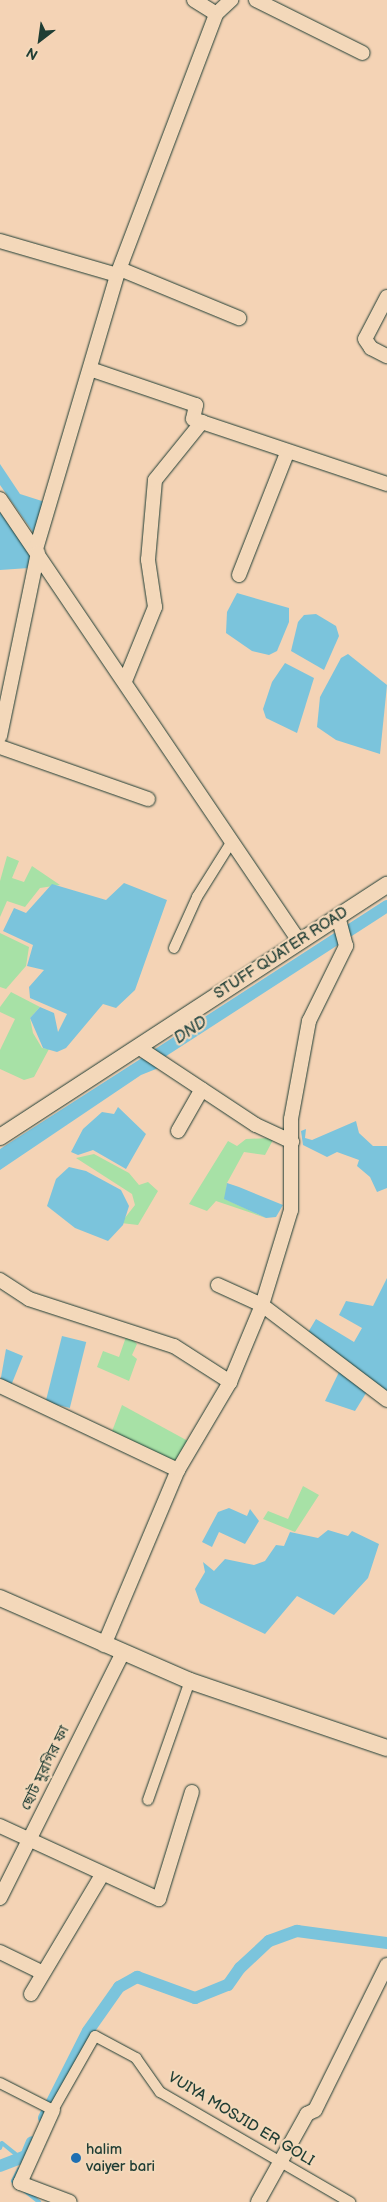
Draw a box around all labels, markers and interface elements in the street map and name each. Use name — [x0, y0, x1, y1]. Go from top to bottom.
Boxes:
north arrow — [15, 15, 65, 65]
text: N — [23, 43, 41, 63]
street label: STUFF QUATER ROAD — [211, 903, 351, 1003]
water label: DND — [171, 1013, 211, 1049]
street label: ছোট মুরগির ফা — [17, 1723, 73, 1813]
street label: VUIYA MOSJID ER GOLI — [165, 2068, 317, 2170]
place label: halim vaiyer bari — [86, 2140, 155, 2175]
marker: halim vaiyer bari — [70, 2152, 82, 2164]

